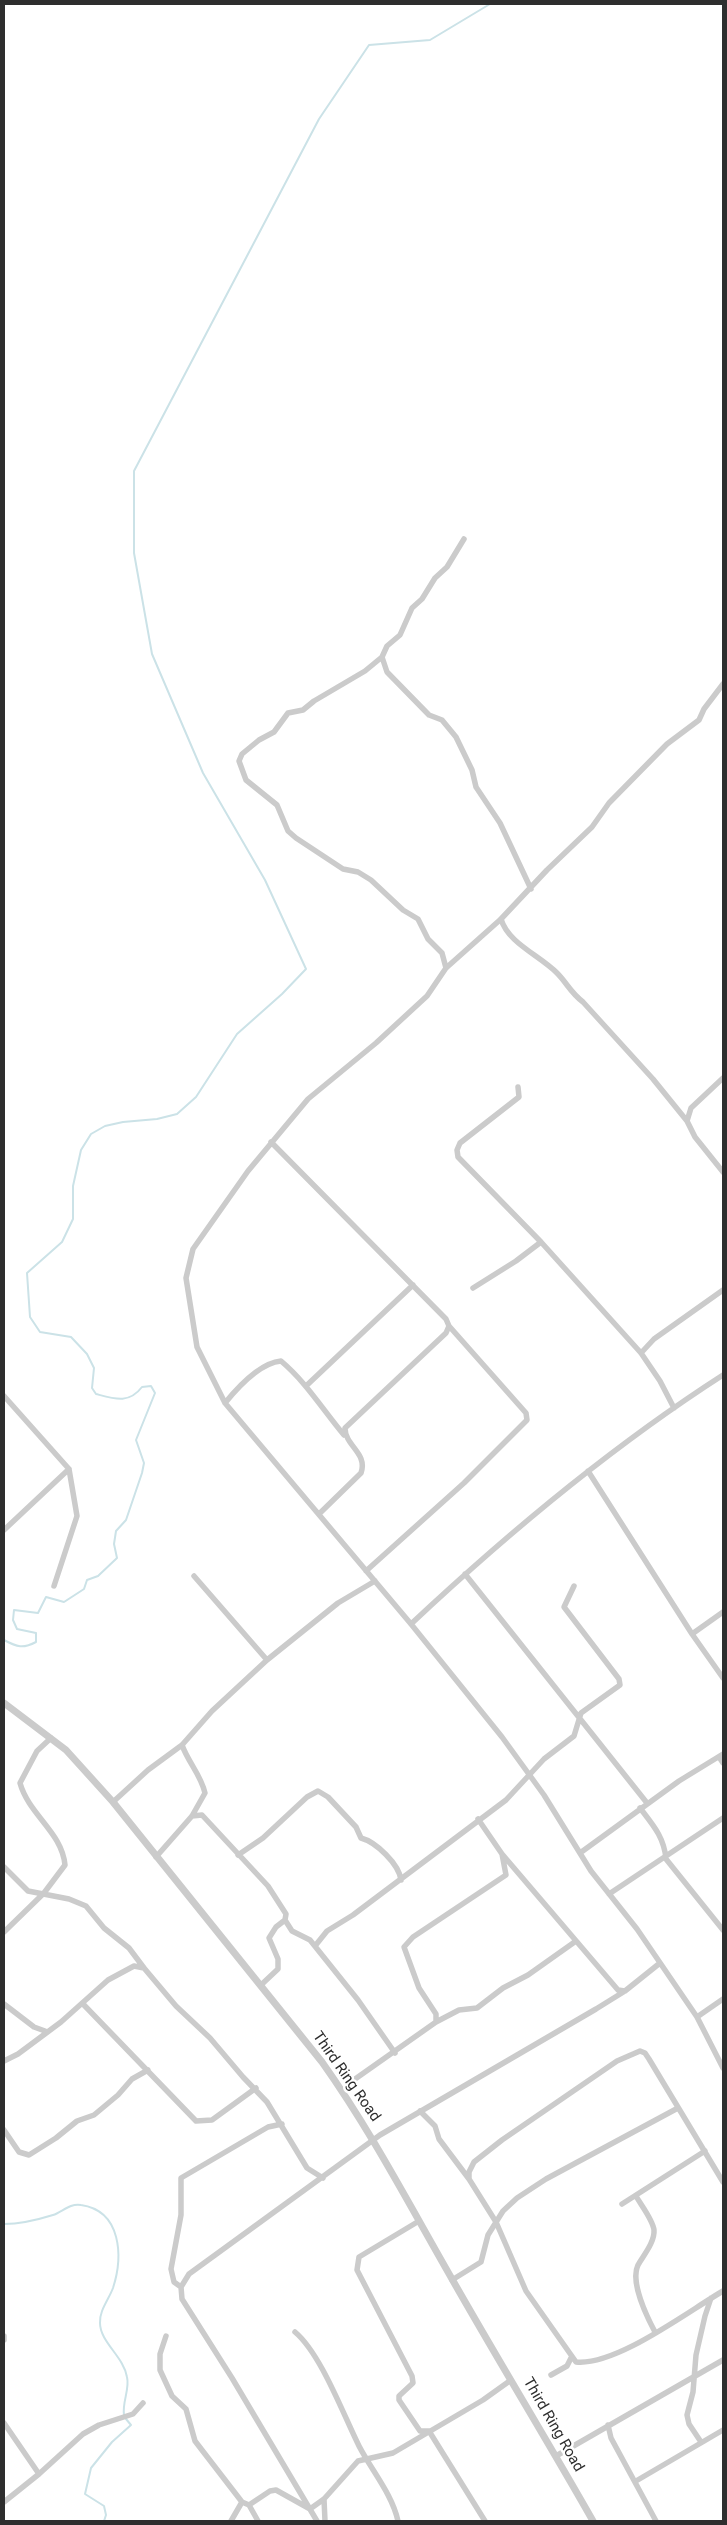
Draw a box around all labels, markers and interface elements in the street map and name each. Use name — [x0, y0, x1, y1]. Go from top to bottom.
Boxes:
street label: Third Ring Road — [308, 2029, 384, 2125]
street label: Third Ring Road — [519, 2375, 587, 2475]

